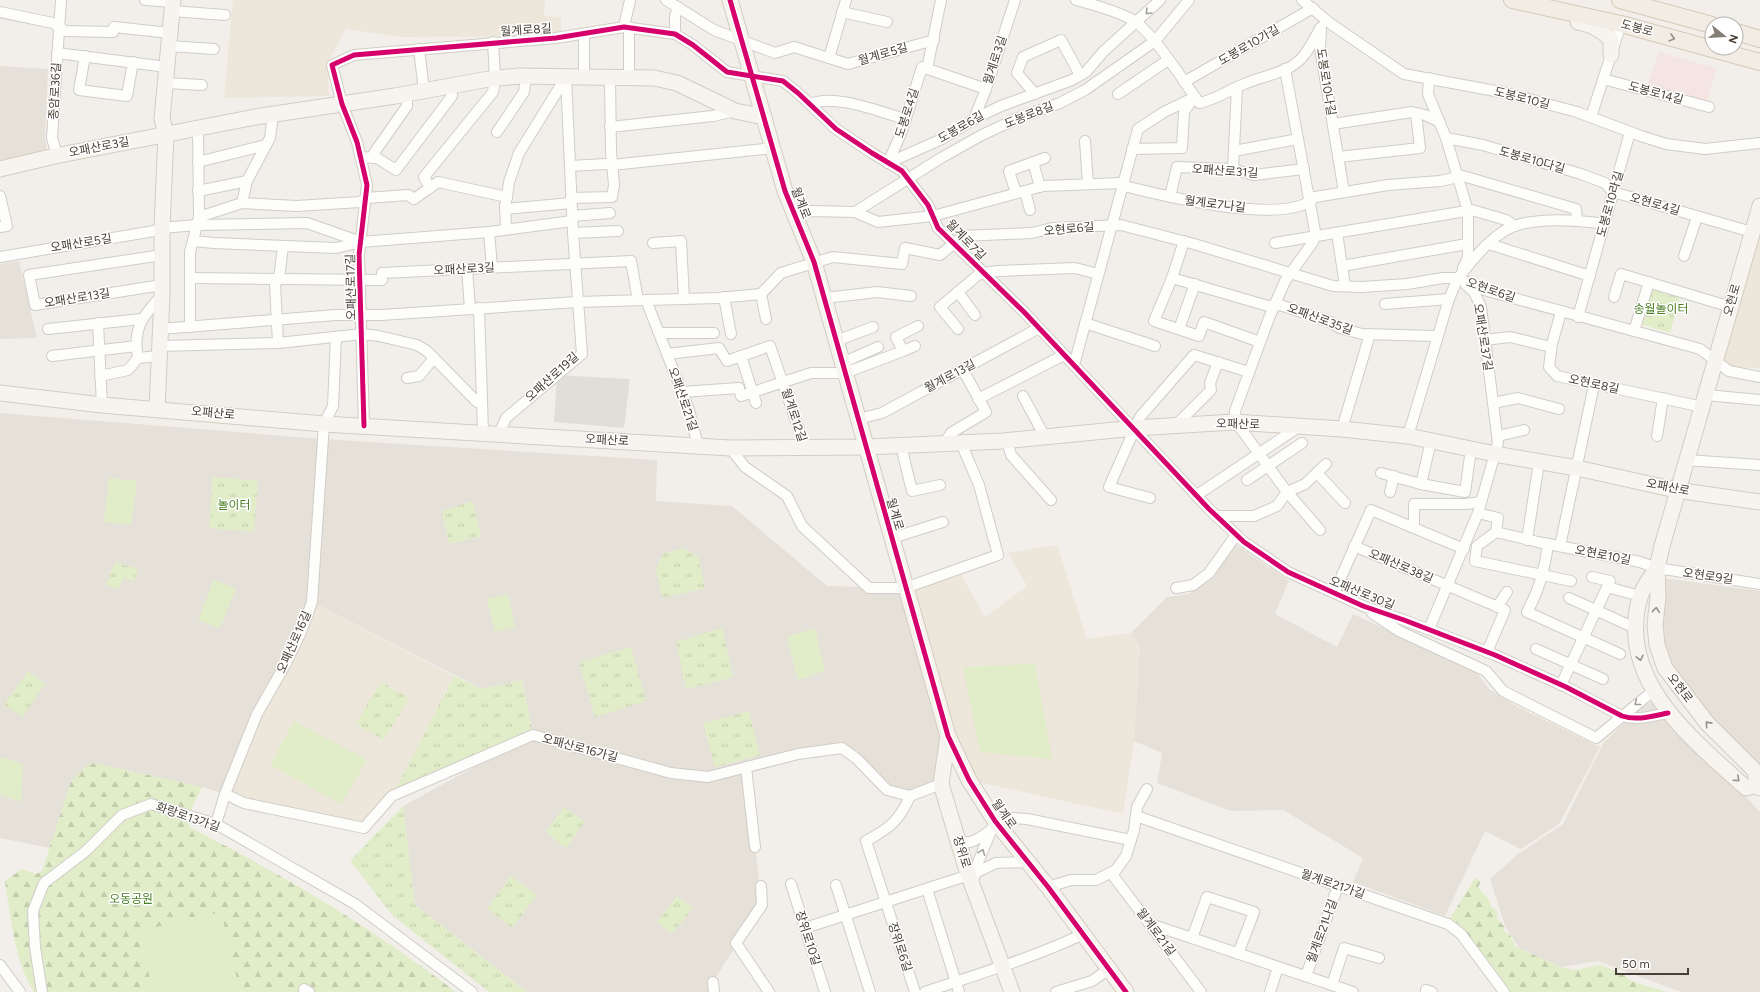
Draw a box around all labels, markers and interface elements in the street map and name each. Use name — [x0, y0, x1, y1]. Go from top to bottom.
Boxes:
one-way arrow — [1145, 7, 1153, 14]
north arrow — [1704, 16, 1744, 56]
street label: 도봉로 — [1619, 17, 1655, 39]
street label: 월계로8길 — [500, 21, 552, 39]
street label: 도봉로10가길 — [1216, 22, 1282, 68]
one-way arrow — [1669, 33, 1676, 42]
text: N — [1726, 33, 1741, 45]
street label: 월계로3길 — [981, 34, 1009, 86]
street label: 월계로5길 — [857, 40, 909, 68]
street label: 도봉로10나길 — [1314, 47, 1338, 117]
street label: 종암로36길 — [47, 62, 63, 120]
street label: 도봉로14길 — [1627, 79, 1685, 107]
street label: 도봉로10길 — [1493, 84, 1551, 112]
street label: 도봉로4길 — [892, 86, 922, 140]
street label: 도봉로8길 — [1002, 99, 1056, 131]
street label: 도봉로6길 — [935, 108, 987, 146]
street label: 오패산로3길 — [67, 134, 131, 160]
street label: 도봉로10다길 — [1497, 144, 1567, 176]
street label: 오패산로31길 — [1191, 162, 1259, 180]
street label: 도봉로10라길 — [1594, 169, 1626, 239]
street label: 월계로 — [789, 185, 813, 221]
street label: 오현로4길 — [1628, 190, 1682, 218]
street label: 월계로7나길 — [1184, 193, 1246, 215]
street label: 월계로7길 — [943, 217, 989, 263]
street label: 오현로6길 — [1043, 220, 1095, 238]
street label: 오패산로5길 — [49, 231, 113, 255]
street label: 오패산로17길 — [343, 254, 359, 320]
street label: 오패산로3길 — [433, 260, 495, 278]
street label: 오현로6길 — [1465, 275, 1517, 305]
street label: 오현로 — [1721, 282, 1743, 318]
street label: 오패산로13길 — [43, 286, 111, 310]
street label: 오패산로35길 — [1285, 301, 1355, 337]
street label: 오패산로37길 — [1471, 302, 1495, 372]
park label: 송월놀이터 — [1633, 302, 1689, 316]
street label: 오패산로19길 — [522, 349, 582, 405]
street label: 월계로13길 — [922, 357, 978, 395]
street label: 오패산로21길 — [665, 365, 701, 433]
street label: 오현로8길 — [1567, 372, 1621, 396]
street label: 월계로12길 — [779, 386, 809, 444]
street label: 오패산로 — [190, 404, 236, 422]
street label: 오패산로 — [1216, 417, 1260, 431]
street label: 오패산로 — [585, 432, 629, 448]
street label: 오패산로 — [1645, 476, 1691, 498]
street label: 월계로 — [884, 496, 906, 532]
park label: 놀이터 — [217, 498, 251, 512]
street label: 오현로10길 — [1574, 543, 1632, 567]
street label: 오패산로38길 — [1366, 546, 1436, 586]
street label: 오현로9길 — [1682, 566, 1734, 586]
street label: 오패산로30길 — [1327, 574, 1397, 612]
one-way arrow — [1651, 607, 1660, 613]
street label: 오패산로16길 — [274, 609, 314, 675]
one-way arrow — [1636, 654, 1644, 661]
street label: 오현로 — [1664, 671, 1696, 705]
one-way arrow — [1634, 699, 1642, 706]
one-way arrow — [1705, 721, 1713, 729]
street label: 오패산로16가길 — [541, 731, 619, 765]
one-way arrow — [1732, 775, 1739, 782]
street label: 월계로 — [989, 796, 1019, 832]
street label: 화랑로13가길 — [154, 800, 222, 834]
street label: 장위로 — [950, 834, 974, 870]
one-way arrow — [977, 848, 985, 855]
street label: 월계로21가길 — [1299, 866, 1367, 902]
park label: 오동공원 — [109, 892, 153, 906]
street label: 월계로21나길 — [1304, 897, 1340, 965]
street label: 월계로21길 — [1134, 905, 1178, 959]
street label: 장위로10길 — [793, 909, 823, 967]
street label: 장위로6길 — [885, 921, 915, 973]
scale bar — [1616, 950, 1688, 976]
text: 50 m — [1622, 957, 1650, 971]

